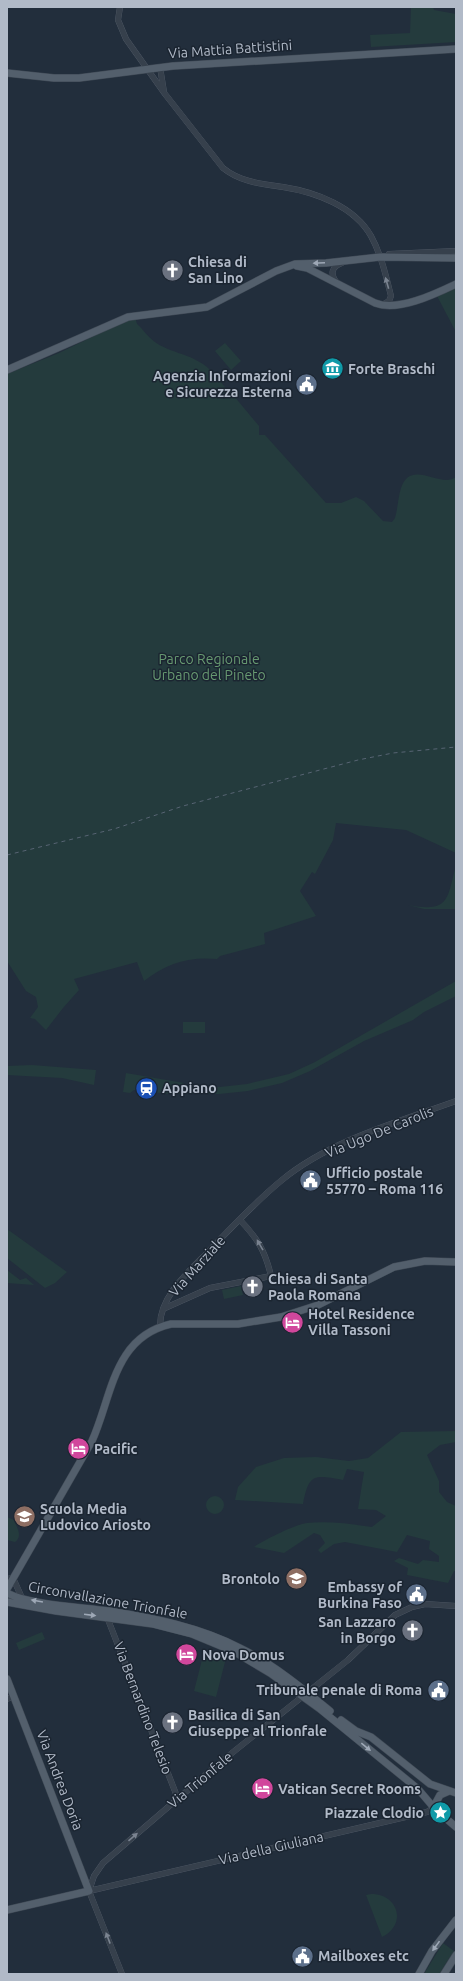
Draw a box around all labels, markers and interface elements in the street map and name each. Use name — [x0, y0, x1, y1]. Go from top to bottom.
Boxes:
street label: Via Mattia Battistini — [167, 37, 293, 61]
place label: Chiesa di San Lino — [188, 254, 247, 286]
church icon: Chiesa di San Lino — [160, 257, 186, 283]
one-way arrow — [313, 260, 325, 267]
one-way arrow — [384, 277, 390, 289]
museum icon: Forte Braschi — [320, 356, 346, 382]
place label: Forte Braschi — [348, 361, 435, 377]
place label: Agenzia Informazioni e Sicurezza Esterna — [153, 368, 292, 400]
public building icon: Agenzia Informazioni e Sicurezza Esterna — [294, 371, 320, 397]
park label: Parco Regionale Urbano del Pineto — [152, 651, 266, 683]
station icon: Appiano — [134, 1075, 160, 1101]
place label: Appiano — [162, 1080, 217, 1096]
street label: Via Ugo De Carolis — [323, 1103, 435, 1161]
place label: Ufficio postale 55770 – Roma 116 — [326, 1165, 443, 1197]
public building icon: Ufficio postale 55770 – Roma 116 — [297, 1168, 323, 1194]
street label: Via Marziale — [166, 1232, 228, 1300]
one-way arrow — [257, 1239, 264, 1251]
place label: Chiesa di Santa Paola Romana — [268, 1271, 368, 1303]
church icon: Chiesa di Santa Paola Romana — [240, 1274, 266, 1300]
place label: Hotel Residence Villa Tassoni — [308, 1306, 415, 1338]
hotel icon: Hotel Residence Villa Tassoni — [279, 1309, 305, 1335]
hotel icon: Pacific — [65, 1436, 91, 1462]
place label: Pacific — [94, 1441, 138, 1457]
place label: Scuola Media Ludovico Ariosto — [40, 1501, 151, 1533]
school or university icon: Scuola Media Ludovico Ariosto — [11, 1504, 37, 1530]
school or university icon: Brontolo — [283, 1566, 309, 1592]
place label: Brontolo — [222, 1571, 280, 1587]
street label: Circonvallazione Trionfale — [27, 1578, 189, 1622]
place label: Embassy of Burkina Faso — [318, 1579, 402, 1611]
public building icon: Embassy of Burkina Faso — [404, 1582, 430, 1608]
one-way arrow — [31, 1598, 43, 1604]
one-way arrow — [84, 1612, 96, 1619]
place label: San Lazzaro in Borgo — [318, 1614, 396, 1646]
church icon: San Lazzaro in Borgo — [399, 1617, 425, 1643]
street label: Via Bernardino Telesio — [110, 1640, 176, 1776]
hotel icon: Nova Domus — [173, 1642, 199, 1668]
place label: Nova Domus — [202, 1647, 285, 1663]
public building icon: Tribunale penale di Roma — [425, 1677, 451, 1703]
place label: Tribunale penale di Roma — [256, 1682, 422, 1698]
place label: Basilica di San Giuseppe al Trionfale — [188, 1707, 327, 1739]
church icon: Basilica di San Giuseppe al Trionfale — [160, 1710, 186, 1736]
street label: Via Andrea Doria — [34, 1728, 86, 1832]
one-way arrow — [361, 1742, 372, 1751]
street label: Via Trionfale — [164, 1748, 236, 1812]
hotel icon: Vatican Secret Rooms — [249, 1776, 275, 1802]
place label: Vatican Secret Rooms — [278, 1781, 421, 1797]
place icon: Piazzale Clodio — [427, 1800, 453, 1826]
place label: Piazzale Clodio — [325, 1805, 424, 1821]
street label: Via della Giuliana — [217, 1828, 325, 1868]
one-way arrow — [128, 1833, 138, 1842]
one-way arrow — [104, 1931, 110, 1943]
one-way arrow — [432, 1940, 440, 1951]
public building icon: Mailboxes etc — [289, 1943, 315, 1969]
place label: Mailboxes etc — [318, 1948, 409, 1964]

